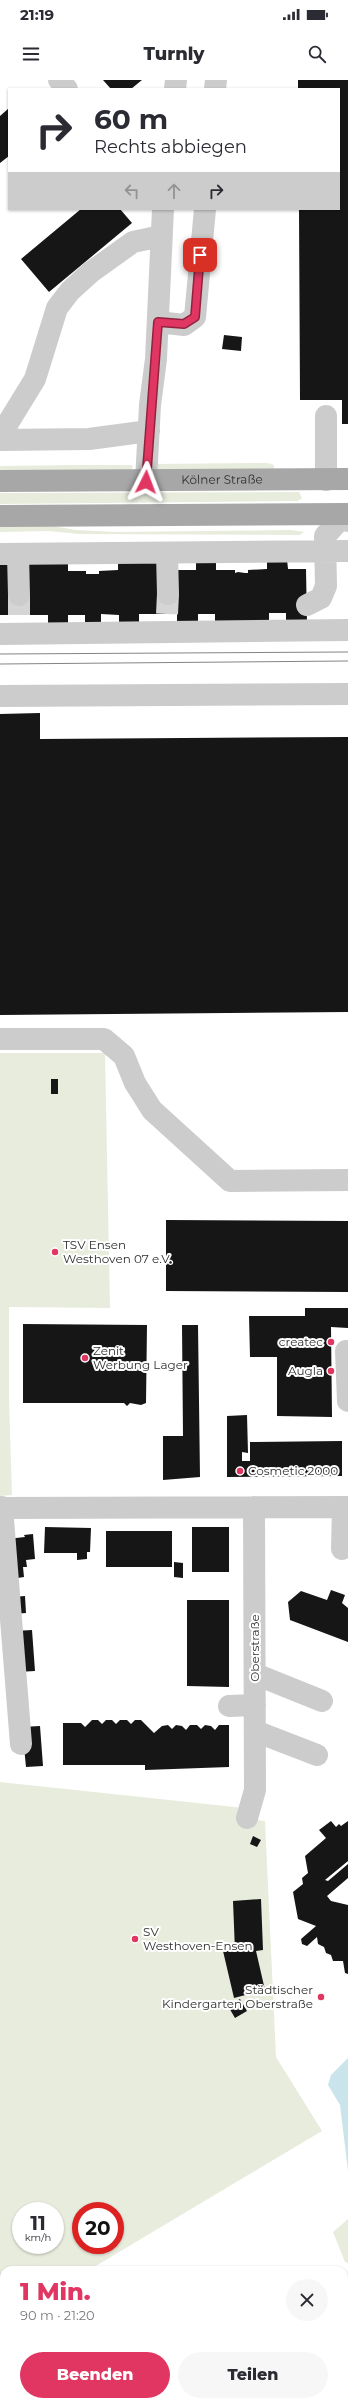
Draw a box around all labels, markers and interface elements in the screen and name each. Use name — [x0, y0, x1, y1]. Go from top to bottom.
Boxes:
text: 21:19 — [20, 5, 54, 24]
icon: menu — [20, 43, 42, 65]
text: Turnly — [144, 43, 204, 65]
icon: search — [306, 43, 328, 65]
text: 60 m — [94, 102, 168, 136]
icon: right — [28, 104, 80, 156]
text: Rechts abbiegen — [94, 136, 247, 158]
icon: left — [121, 180, 143, 202]
icon: ahead — [163, 180, 185, 202]
icon: right — [205, 180, 227, 202]
pin — [183, 238, 217, 272]
icon: arrive — [189, 244, 211, 266]
position arrow — [125, 461, 167, 503]
street label: Kölner Straße — [181, 471, 263, 487]
place label: TSV Ensen Westhoven 07 e.V. — [63, 1237, 172, 1266]
marker: TSV Ensen Westhoven 07 e.V. — [50, 1247, 60, 1257]
place label: createc — [279, 1334, 323, 1349]
marker: createc — [326, 1337, 336, 1347]
place label: Zenit Werbung Lager — [93, 1343, 188, 1372]
marker: Zenit Werbung Lager — [80, 1353, 90, 1363]
place label: Augla — [288, 1363, 323, 1378]
marker: Augla — [326, 1366, 336, 1376]
place label: Cosmetic 2000 — [248, 1463, 338, 1478]
marker: Cosmetic 2000 — [235, 1466, 245, 1476]
street label: Oberstraße — [247, 1614, 262, 1682]
place label: SV Westhoven-Ensen — [143, 1924, 253, 1953]
marker: SV Westhoven-Ensen — [130, 1934, 140, 1944]
place label: Städtischer Kindergarten Oberstraße — [162, 1982, 313, 2011]
marker: Städtischer Kindergarten Oberstraße — [316, 1992, 326, 2002]
speed limit sign: 20 — [72, 2202, 124, 2254]
text: 11 — [30, 2211, 46, 2235]
text: km/h — [25, 2231, 51, 2244]
text: 1 Min. — [20, 2277, 91, 2306]
button: close — [286, 2279, 328, 2321]
text: 90 m · 21:20 — [20, 2307, 95, 2323]
button: Beenden — [20, 2352, 170, 2398]
button: Teilen — [178, 2352, 328, 2398]

